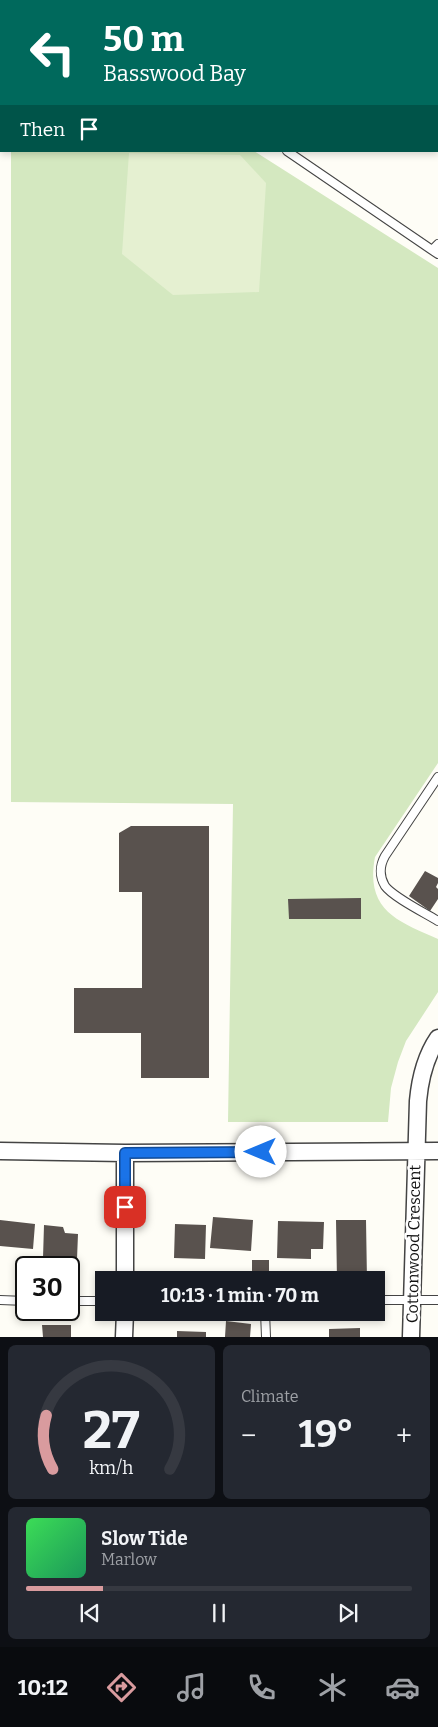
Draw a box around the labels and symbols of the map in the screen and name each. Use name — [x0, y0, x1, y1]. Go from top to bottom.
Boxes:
position arrow — [234, 1125, 286, 1177]
street label: Cottonwood Crescent — [403, 1164, 424, 1323]
pin — [104, 1186, 146, 1228]
speed limit sign: 30 — [15, 1256, 80, 1321]

